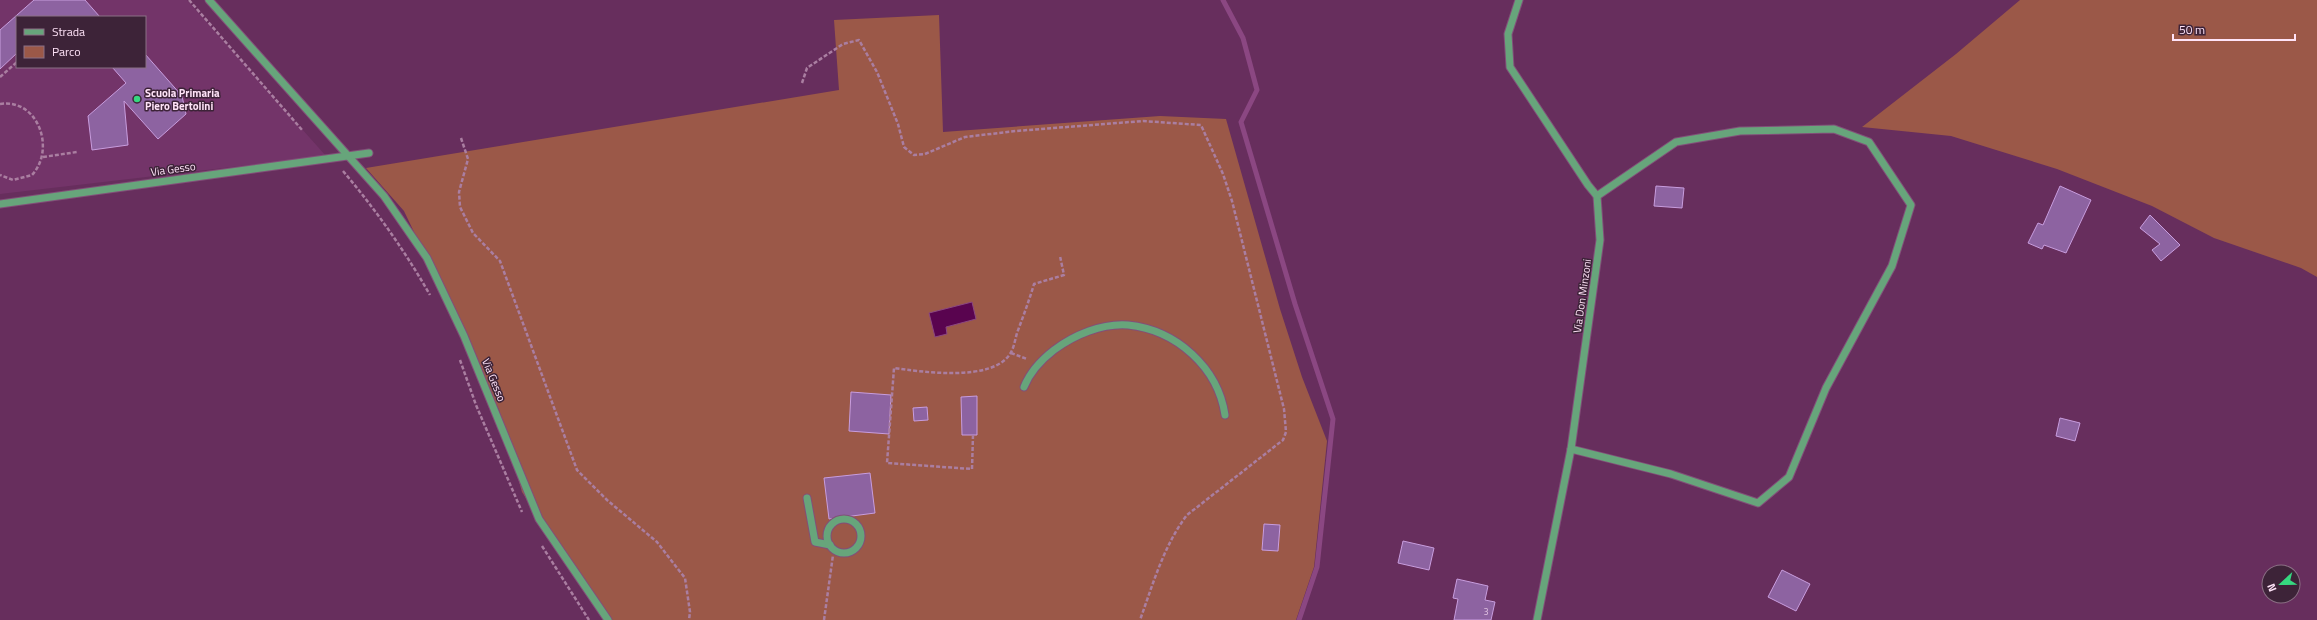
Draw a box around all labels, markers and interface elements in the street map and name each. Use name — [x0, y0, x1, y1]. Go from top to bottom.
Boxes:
legend — [16, 16, 146, 68]
scale bar — [2173, 16, 2295, 42]
text: 50 m — [2179, 20, 2205, 39]
text: Strada — [52, 22, 85, 41]
text: Parco — [52, 42, 81, 61]
place label: Scuola Primaria Piero Bertolini — [145, 85, 220, 114]
marker: Scuola Primaria Piero Bertolini — [132, 94, 142, 104]
street label: Via Gesso — [150, 158, 197, 180]
street label: Via Don Minzoni — [1569, 258, 1595, 334]
street label: Via Gesso — [478, 356, 510, 404]
north arrow — [2261, 564, 2301, 604]
text: N — [2263, 581, 2281, 594]
house number: 3 — [1483, 605, 1489, 618]

